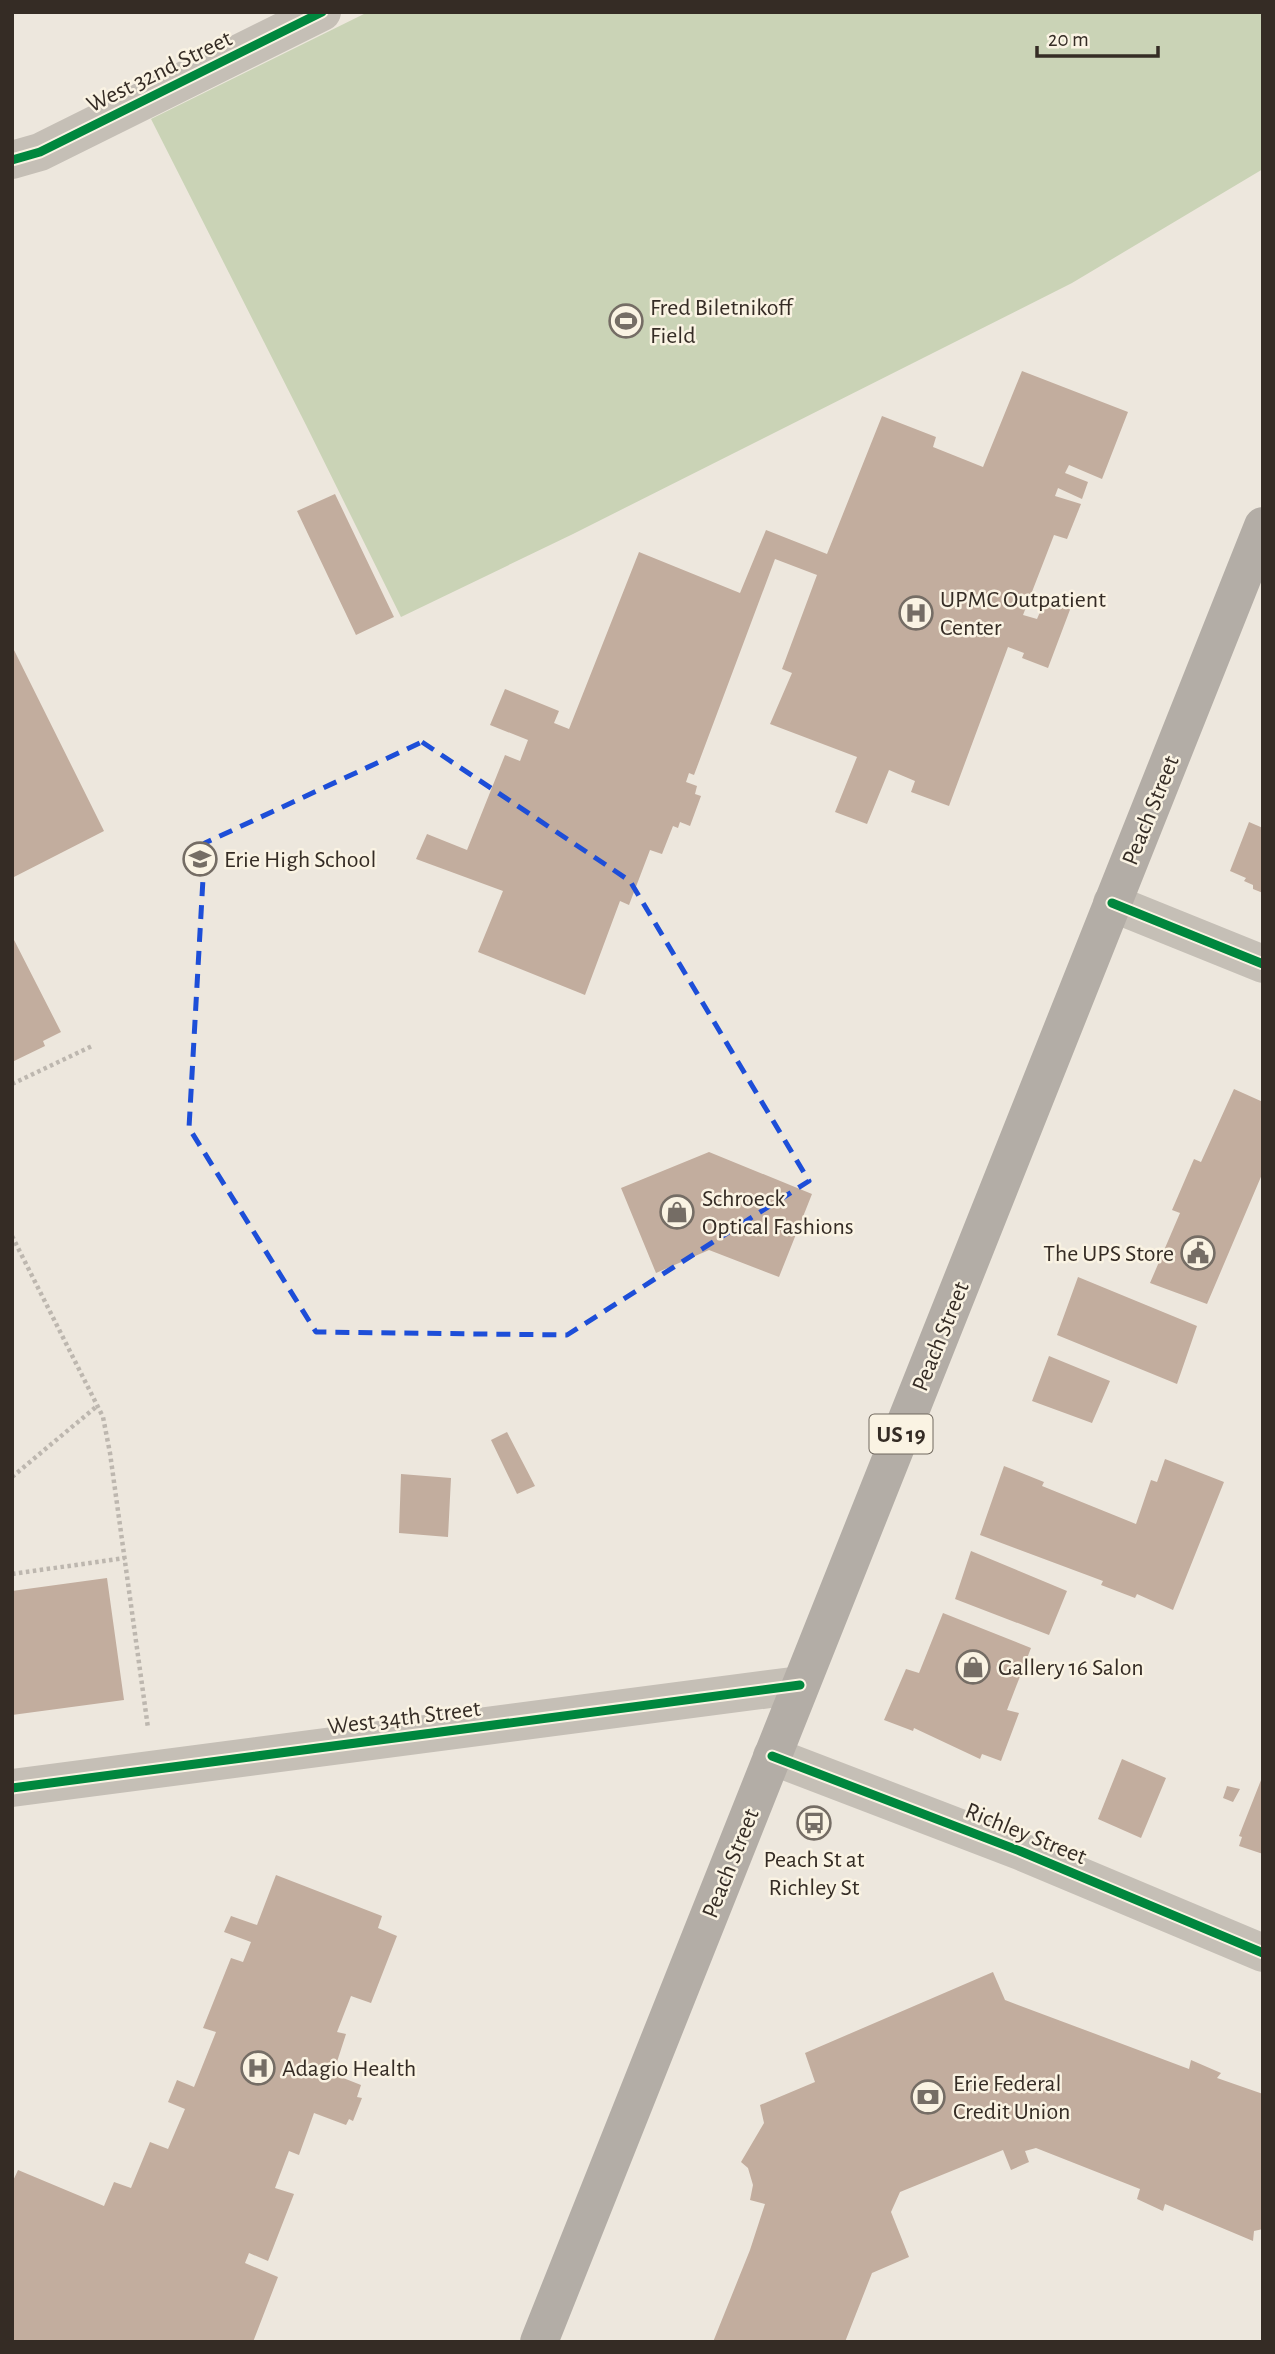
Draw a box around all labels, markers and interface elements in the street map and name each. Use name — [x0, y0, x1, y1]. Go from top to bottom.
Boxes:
scale bar — [1037, 14, 1158, 58]
street label: West 32nd Street — [83, 26, 236, 117]
text: 20 m — [1048, 29, 1089, 50]
place label: Fred Biletnikoff Field — [650, 296, 794, 348]
sports icon: Fred Biletnikoff Field — [607, 302, 645, 340]
place label: UPMC Outpatient Center — [940, 588, 1106, 640]
hospital icon: UPMC Outpatient Center — [897, 594, 935, 632]
street label: Peach Street — [1118, 752, 1184, 869]
school or university icon: Erie High School — [181, 840, 219, 878]
place label: Erie High School — [224, 848, 376, 872]
place label: Schroeck Optical Fashions — [702, 1187, 854, 1239]
shop icon: Schroeck Optical Fashions — [658, 1193, 696, 1231]
public building icon: The UPS Store — [1179, 1234, 1217, 1272]
place label: The UPS Store — [1043, 1242, 1174, 1266]
street label: Peach Street — [908, 1278, 974, 1395]
road number: US 19 — [870, 1414, 932, 1454]
shop icon: Gallery 16 Salon — [954, 1648, 992, 1686]
place label: Gallery 16 Salon — [998, 1656, 1144, 1680]
street label: West 34th Street — [326, 1697, 482, 1739]
street label: Richley Street — [962, 1799, 1090, 1869]
bus stop icon: Peach St at Richley St — [795, 1804, 833, 1842]
street label: Peach Street — [698, 1805, 764, 1922]
place label: Peach St at Richley St — [764, 1848, 865, 1900]
hospital icon: Adagio Health — [239, 2049, 277, 2087]
place label: Adagio Health — [282, 2057, 416, 2081]
place label: Erie Federal Credit Union — [953, 2072, 1070, 2124]
bank icon: Erie Federal Credit Union — [909, 2078, 947, 2116]

